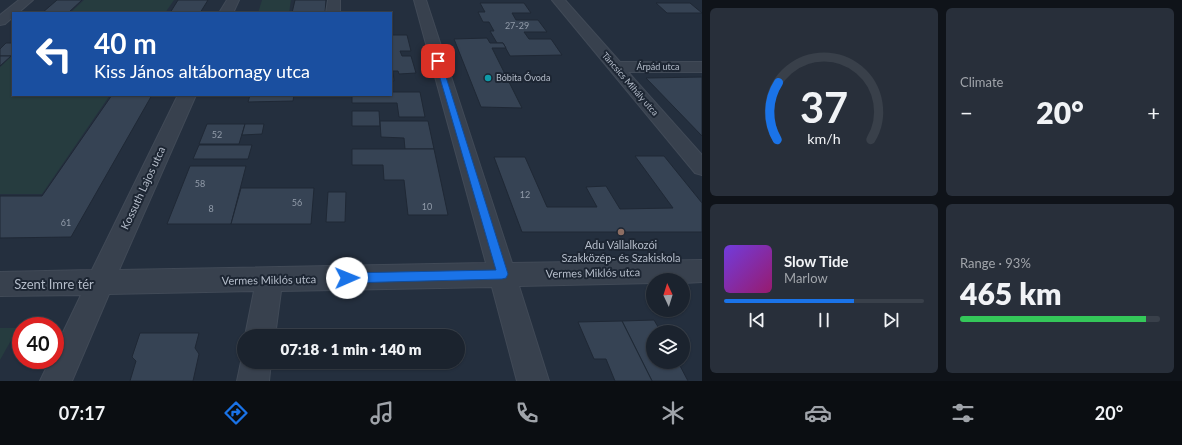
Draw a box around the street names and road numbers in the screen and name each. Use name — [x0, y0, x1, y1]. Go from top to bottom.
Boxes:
street label: Táncsics Mihály utca — [600, 50, 661, 118]
street label: Árpád utca — [636, 61, 680, 72]
street label: Kossuth Lajos utca — [118, 144, 167, 231]
street label: Vermes Miklós utca — [546, 265, 640, 280]
street label: Vermes Miklós utca — [222, 272, 316, 287]
street label: Szent Imre tér — [14, 276, 94, 292]

